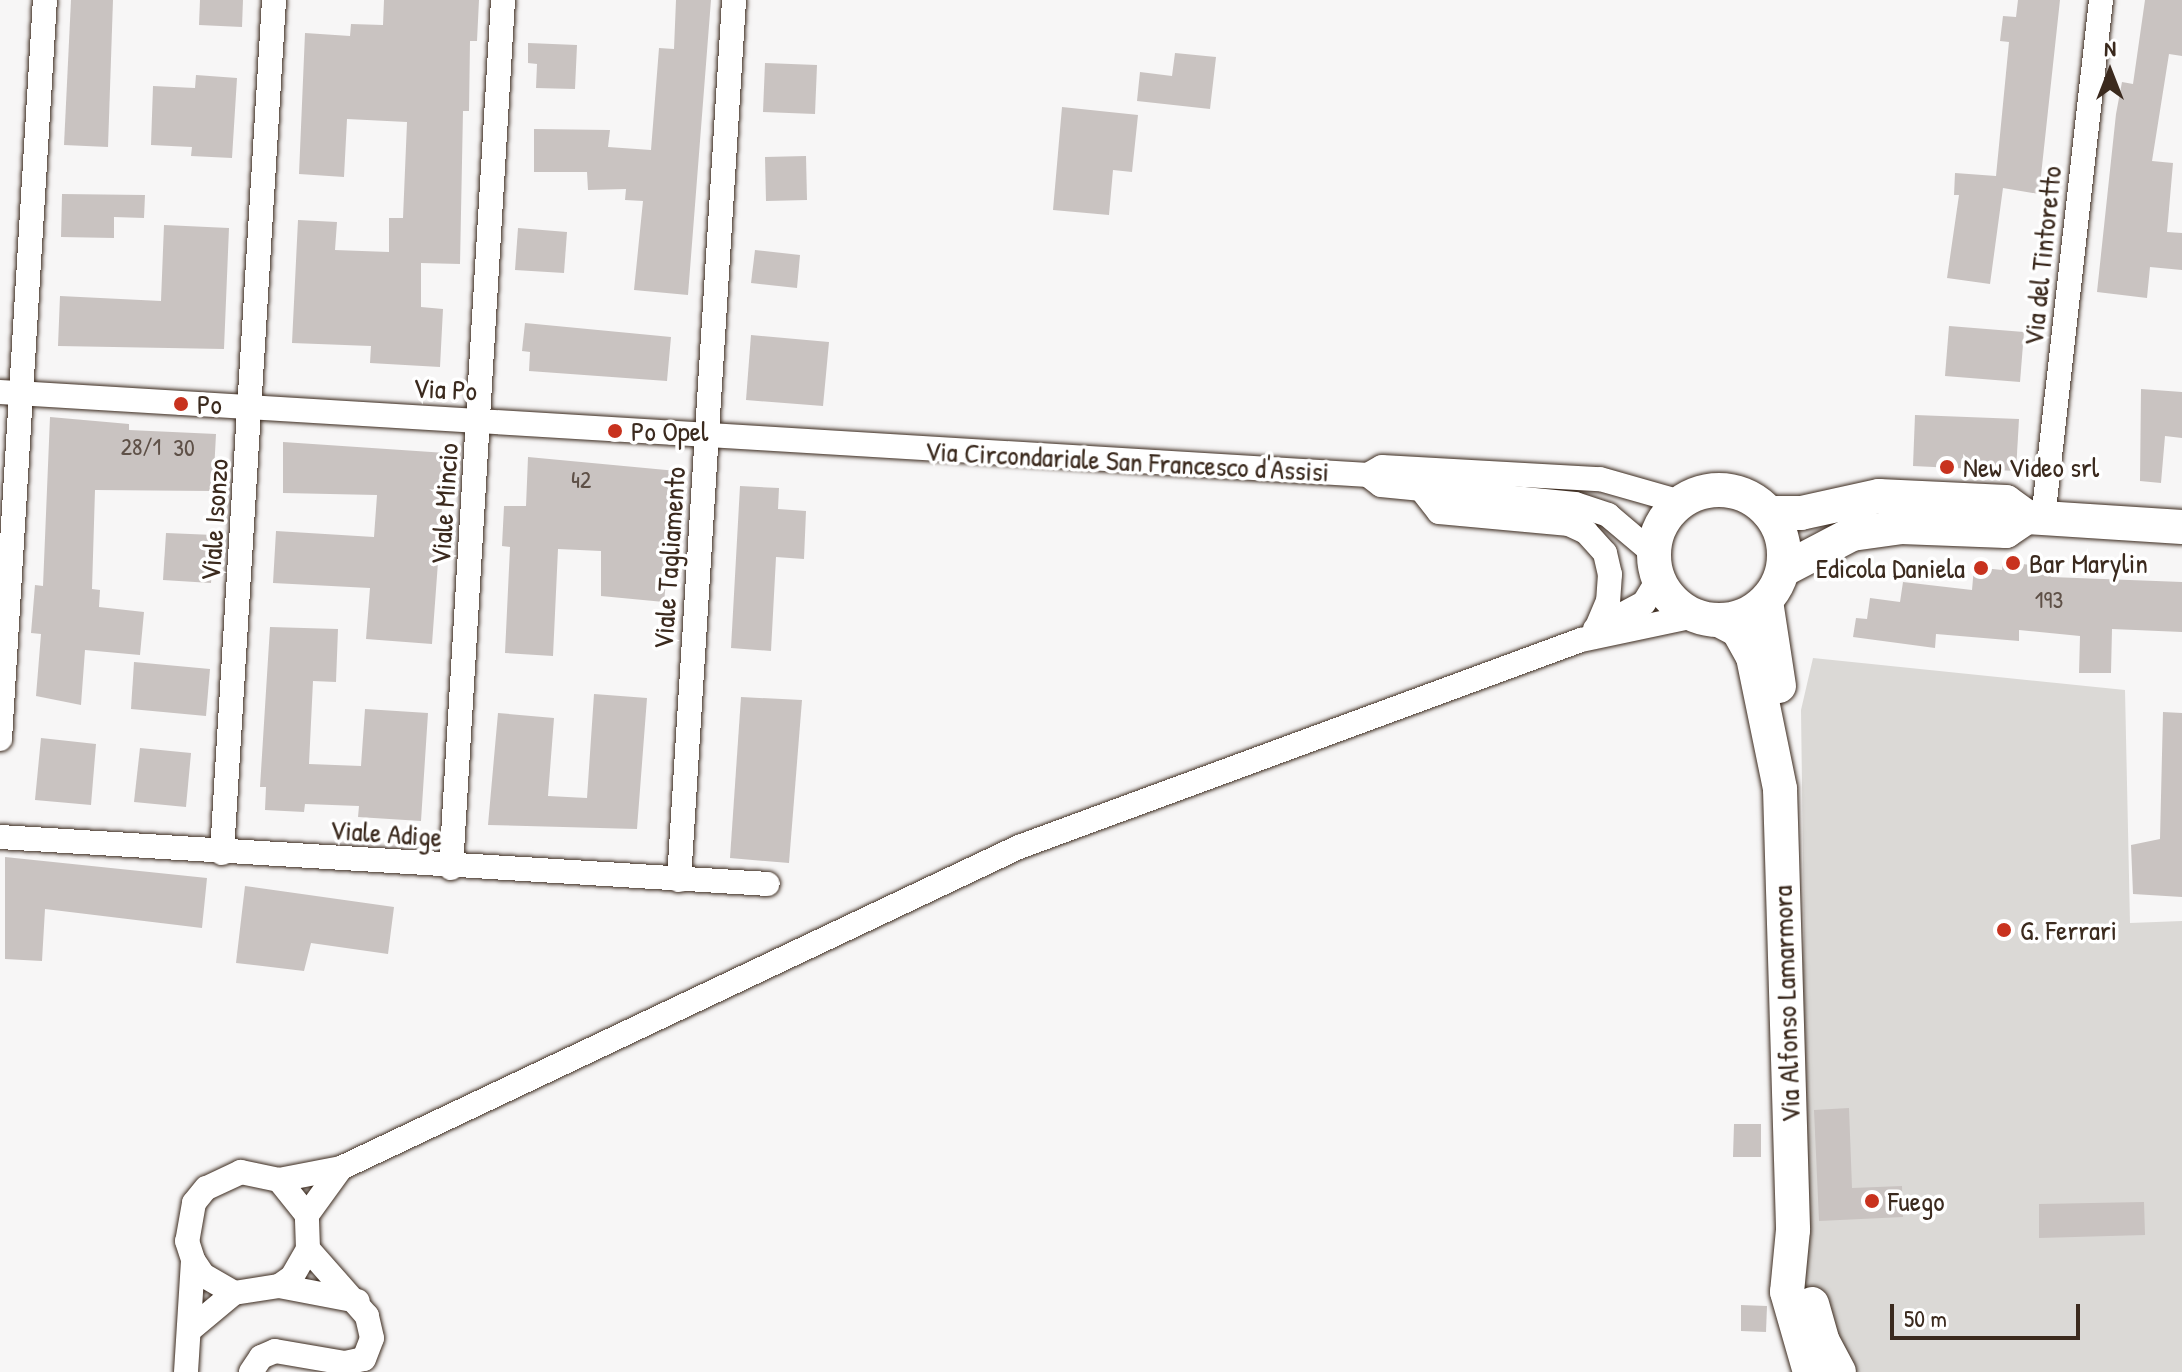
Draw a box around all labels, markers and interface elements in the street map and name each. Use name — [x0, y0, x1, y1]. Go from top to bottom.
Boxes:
north arrow — [2070, 32, 2150, 112]
text: N — [2104, 33, 2116, 63]
street label: Via del Tintoretto — [2016, 164, 2068, 348]
street label: Via Po — [412, 371, 478, 407]
place label: Po — [197, 387, 222, 421]
marker: Po — [172, 395, 190, 413]
place label: Po Opel — [631, 414, 708, 448]
marker: Po Opel — [606, 422, 624, 440]
house number: 28/1 — [121, 433, 161, 461]
house number: 30 — [173, 434, 195, 462]
street label: Via Circondariale San Francesco d'Assisi — [924, 434, 1330, 488]
street label: Viale Mincio — [423, 442, 465, 566]
place label: New Video srl — [1963, 450, 2099, 484]
street label: Viale Isonzo — [193, 458, 235, 582]
marker: New Video srl — [1938, 458, 1956, 476]
house number: 42 — [571, 466, 591, 494]
street label: Viale Tagliamento — [646, 466, 692, 650]
place label: Bar Marylin — [2029, 546, 2148, 580]
place label: Edicola Daniela — [1816, 551, 1965, 585]
marker: Bar Marylin — [2004, 554, 2022, 572]
marker: Edicola Daniela — [1972, 559, 1990, 577]
house number: 193 — [2035, 586, 2063, 614]
street label: Viale Adige — [329, 812, 443, 854]
street label: Via Alfonso Lamarmora — [1765, 885, 1807, 1123]
place label: G. Ferrari — [2020, 913, 2117, 947]
marker: G. Ferrari — [1995, 921, 2013, 939]
place label: Fuego — [1888, 1184, 1945, 1218]
marker: Fuego — [1863, 1192, 1881, 1210]
scale bar — [1894, 1288, 2084, 1338]
text: 50 m — [1904, 1302, 1947, 1334]

